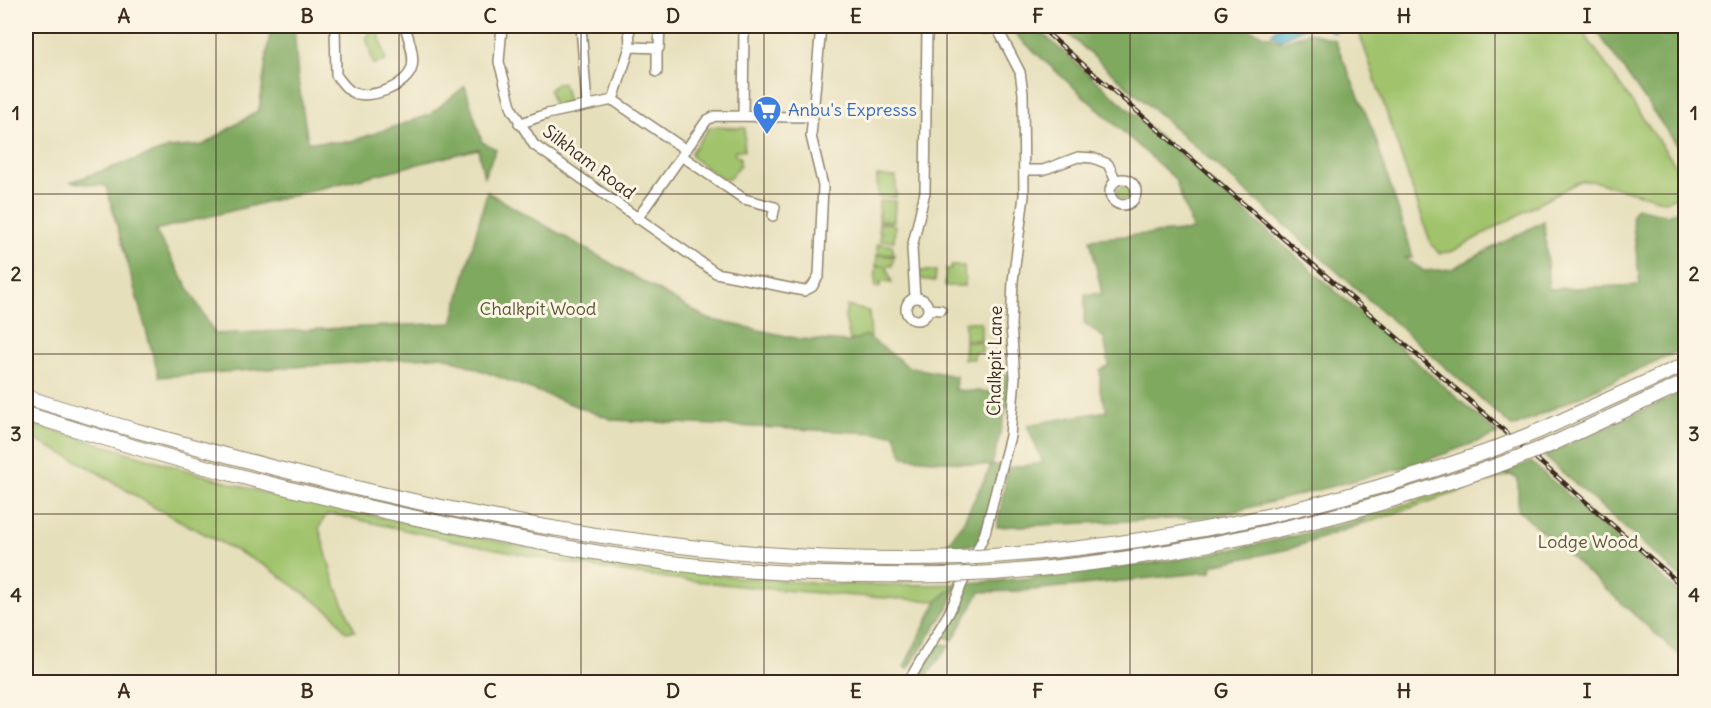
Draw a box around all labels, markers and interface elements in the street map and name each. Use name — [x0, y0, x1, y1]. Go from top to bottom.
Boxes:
text: A — [118, 3, 131, 28]
text: B — [300, 3, 314, 28]
text: C — [483, 3, 497, 28]
text: D — [666, 3, 680, 28]
text: E — [850, 3, 862, 28]
text: F — [1032, 3, 1044, 28]
text: G — [1214, 3, 1228, 28]
text: H — [1397, 3, 1411, 28]
text: I — [1583, 3, 1592, 28]
supermarket icon: Anbu's Expresss — [751, 94, 783, 136]
place label: Anbu's Expresss — [788, 98, 917, 121]
text: 1 — [12, 100, 20, 125]
text: 1 — [1690, 100, 1698, 125]
street label: Silkham Road — [538, 119, 641, 204]
text: 2 — [11, 261, 22, 286]
text: 2 — [1689, 261, 1700, 286]
park label: Chalkpit Wood — [480, 297, 597, 320]
street label: Chalkpit Lane — [982, 306, 1007, 416]
text: 3 — [10, 421, 22, 446]
text: 3 — [1688, 421, 1700, 446]
park label: Lodge Wood — [1538, 530, 1639, 553]
text: 4 — [10, 582, 22, 607]
text: 4 — [1688, 582, 1700, 607]
text: A — [118, 678, 131, 703]
text: B — [300, 678, 314, 703]
text: C — [483, 678, 497, 703]
text: D — [666, 678, 680, 703]
text: E — [850, 678, 862, 703]
text: F — [1032, 678, 1044, 703]
text: G — [1214, 678, 1228, 703]
text: H — [1397, 678, 1411, 703]
text: I — [1583, 678, 1592, 703]

